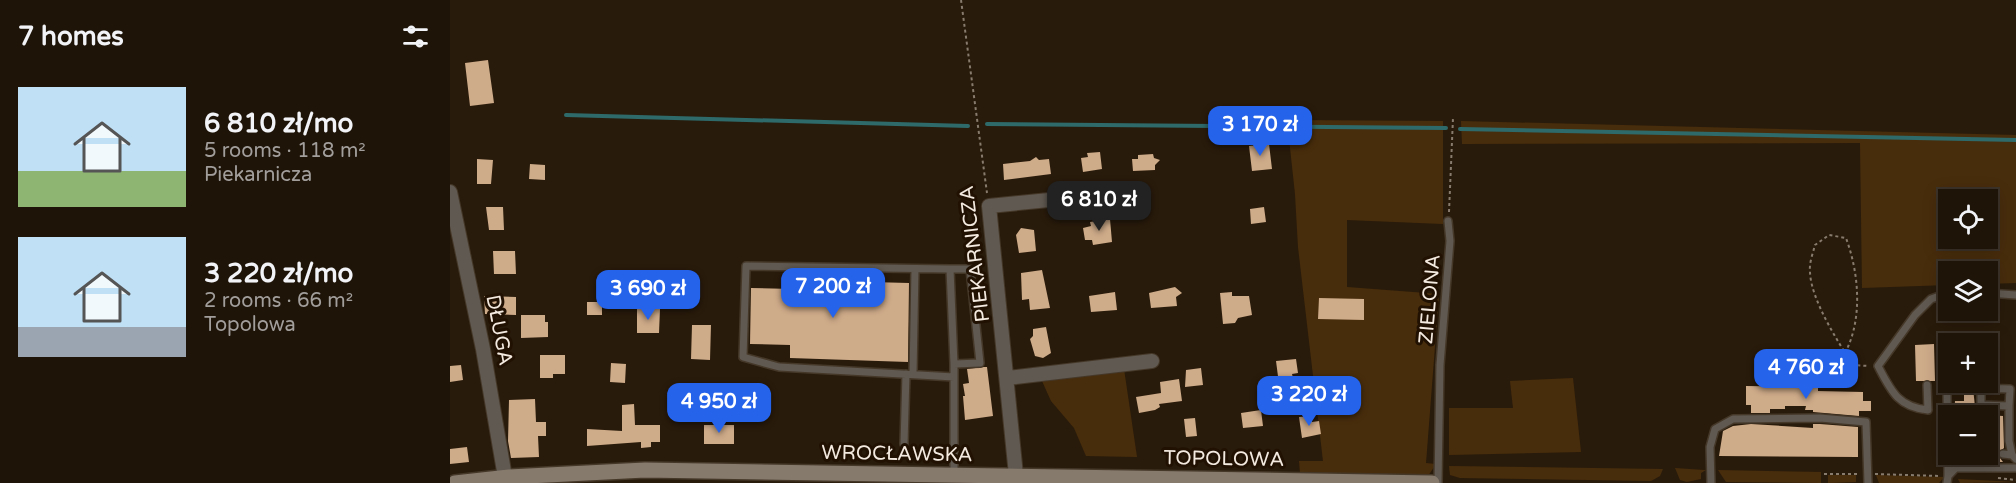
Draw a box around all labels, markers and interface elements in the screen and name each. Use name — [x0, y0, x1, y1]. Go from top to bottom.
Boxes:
icon: filters — [399, 20, 432, 53]
text: 7 homes — [18, 21, 124, 52]
pin: 3 170 zł — [1198, 106, 1322, 157]
text: 6 810 zł/mo — [204, 108, 353, 139]
icon: home — [66, 111, 138, 183]
text: 3 170 zł — [1222, 113, 1298, 137]
text: 5 rooms · 118 m² — [204, 139, 366, 163]
text: Piekarnicza — [204, 163, 312, 187]
pin: 6 810 zł — [1037, 181, 1161, 232]
street label: PIEKARNICZA — [955, 184, 995, 324]
text: 6 810 zł — [1061, 188, 1137, 212]
map controls — [1938, 189, 1998, 465]
button: locate — [1938, 189, 1998, 249]
street label: ZIELONA — [1414, 253, 1446, 345]
text: 3 220 zł/mo — [204, 258, 353, 289]
icon: home — [66, 261, 138, 333]
button: layers — [1938, 261, 1998, 321]
pin: 7 200 zł — [771, 268, 895, 319]
pin: 3 690 zł — [586, 270, 710, 321]
text: 7 200 zł — [795, 275, 871, 299]
text: 3 690 zł — [610, 277, 686, 301]
text: 2 rooms · 66 m² — [204, 289, 353, 313]
street label: DŁUGA — [480, 293, 518, 368]
text: Topolowa — [204, 313, 296, 337]
button: + — [1938, 333, 1998, 393]
pin: 4 760 zł — [1744, 349, 1868, 400]
text: 4 760 zł — [1768, 356, 1844, 380]
pin: 3 220 zł — [1247, 376, 1371, 427]
pin: 4 950 zł — [657, 383, 781, 434]
text: 3 220 zł — [1271, 383, 1347, 407]
text: 4 950 zł — [681, 390, 757, 414]
button: − — [1938, 405, 1998, 465]
street label: WROCŁAWSKA — [821, 441, 973, 467]
street label: TOPOLOWA — [1164, 446, 1284, 472]

